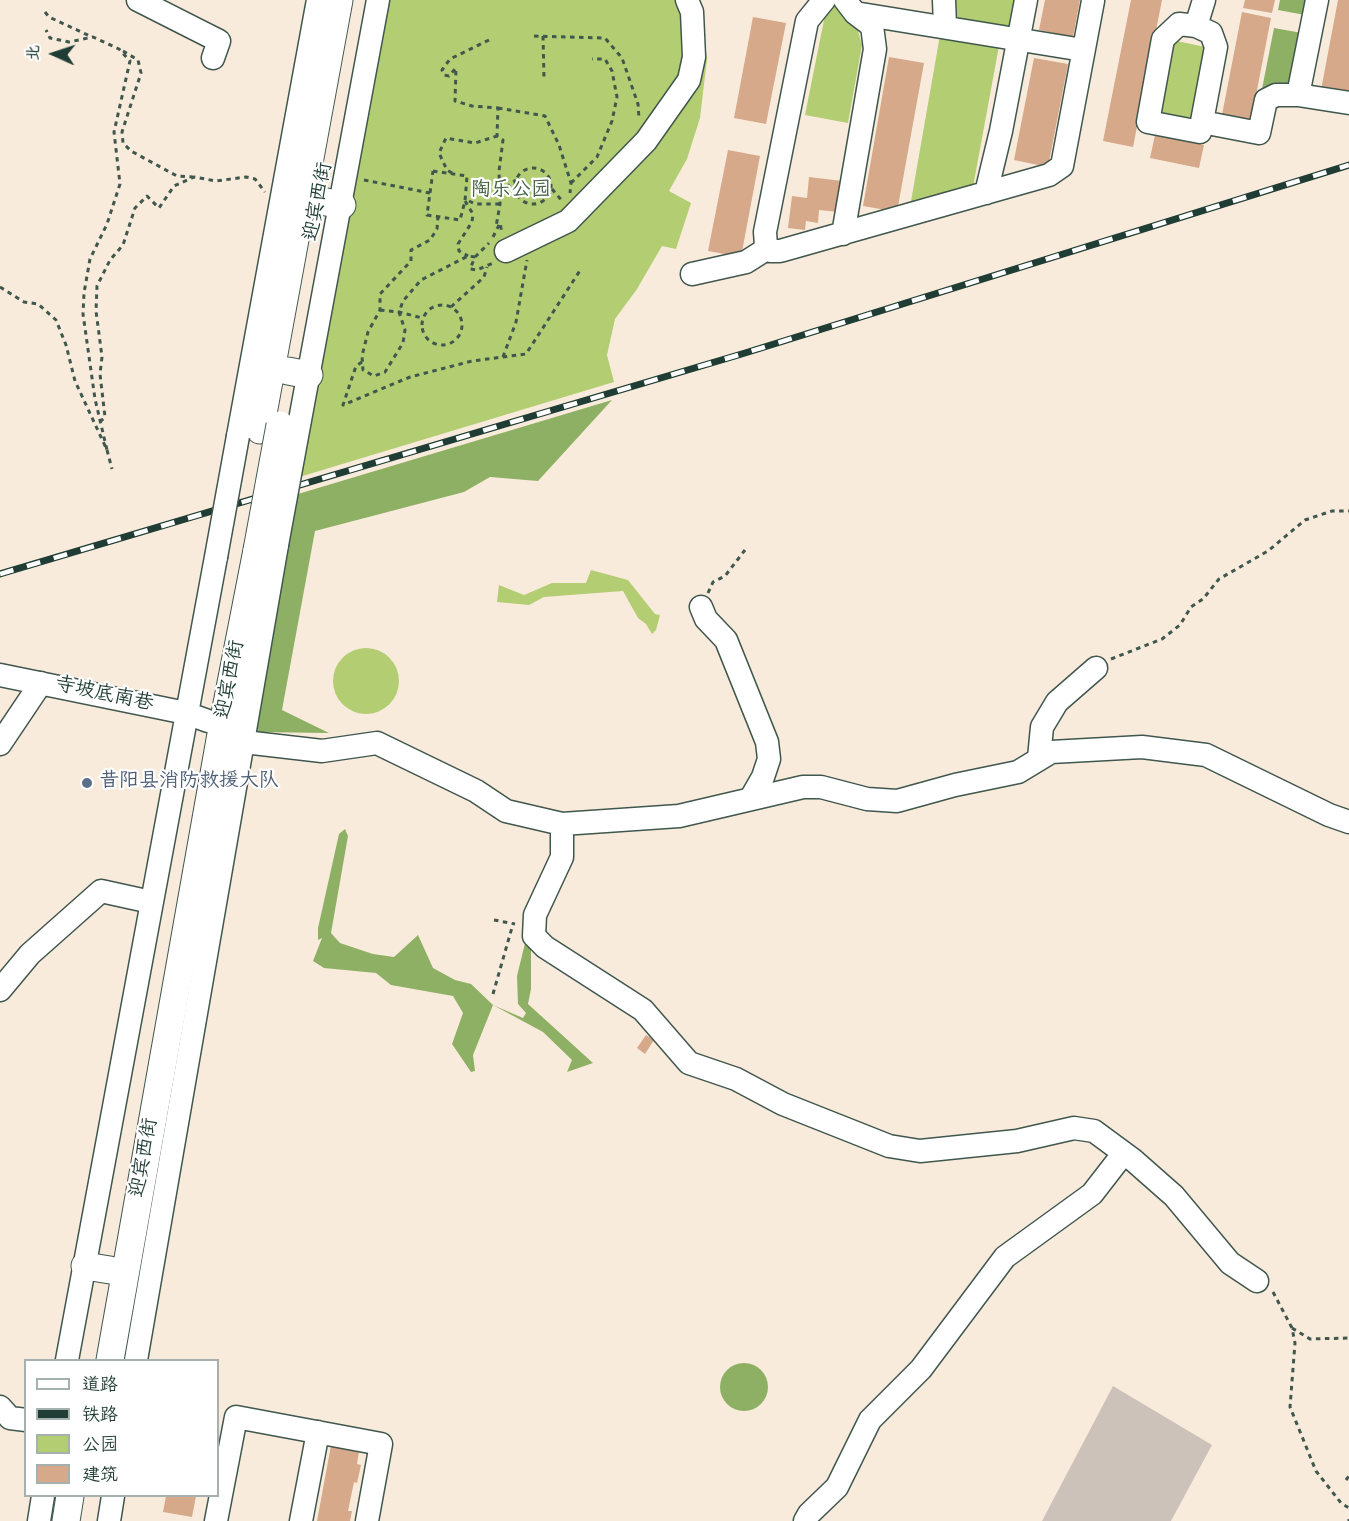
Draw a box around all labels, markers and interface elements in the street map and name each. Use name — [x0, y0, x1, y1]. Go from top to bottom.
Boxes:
north arrow — [24, 24, 84, 84]
text: 北 — [26, 45, 45, 62]
street label: 迎宾西街 — [301, 160, 339, 244]
park label: 陶乐公园 — [471, 180, 551, 204]
street label: 迎宾西街 — [213, 638, 251, 722]
street label: 寺坡底南巷 — [53, 674, 155, 718]
place label: 昔阳县消防救援大队 — [99, 771, 279, 795]
marker: 昔阳县消防救援大队 — [80, 776, 94, 790]
street label: 迎宾西街 — [127, 1117, 165, 1199]
legend — [24, 1359, 219, 1497]
text: 道路 — [82, 1376, 118, 1397]
text: 铁路 — [82, 1406, 118, 1427]
text: 公园 — [82, 1436, 118, 1457]
text: 建筑 — [82, 1466, 118, 1487]

